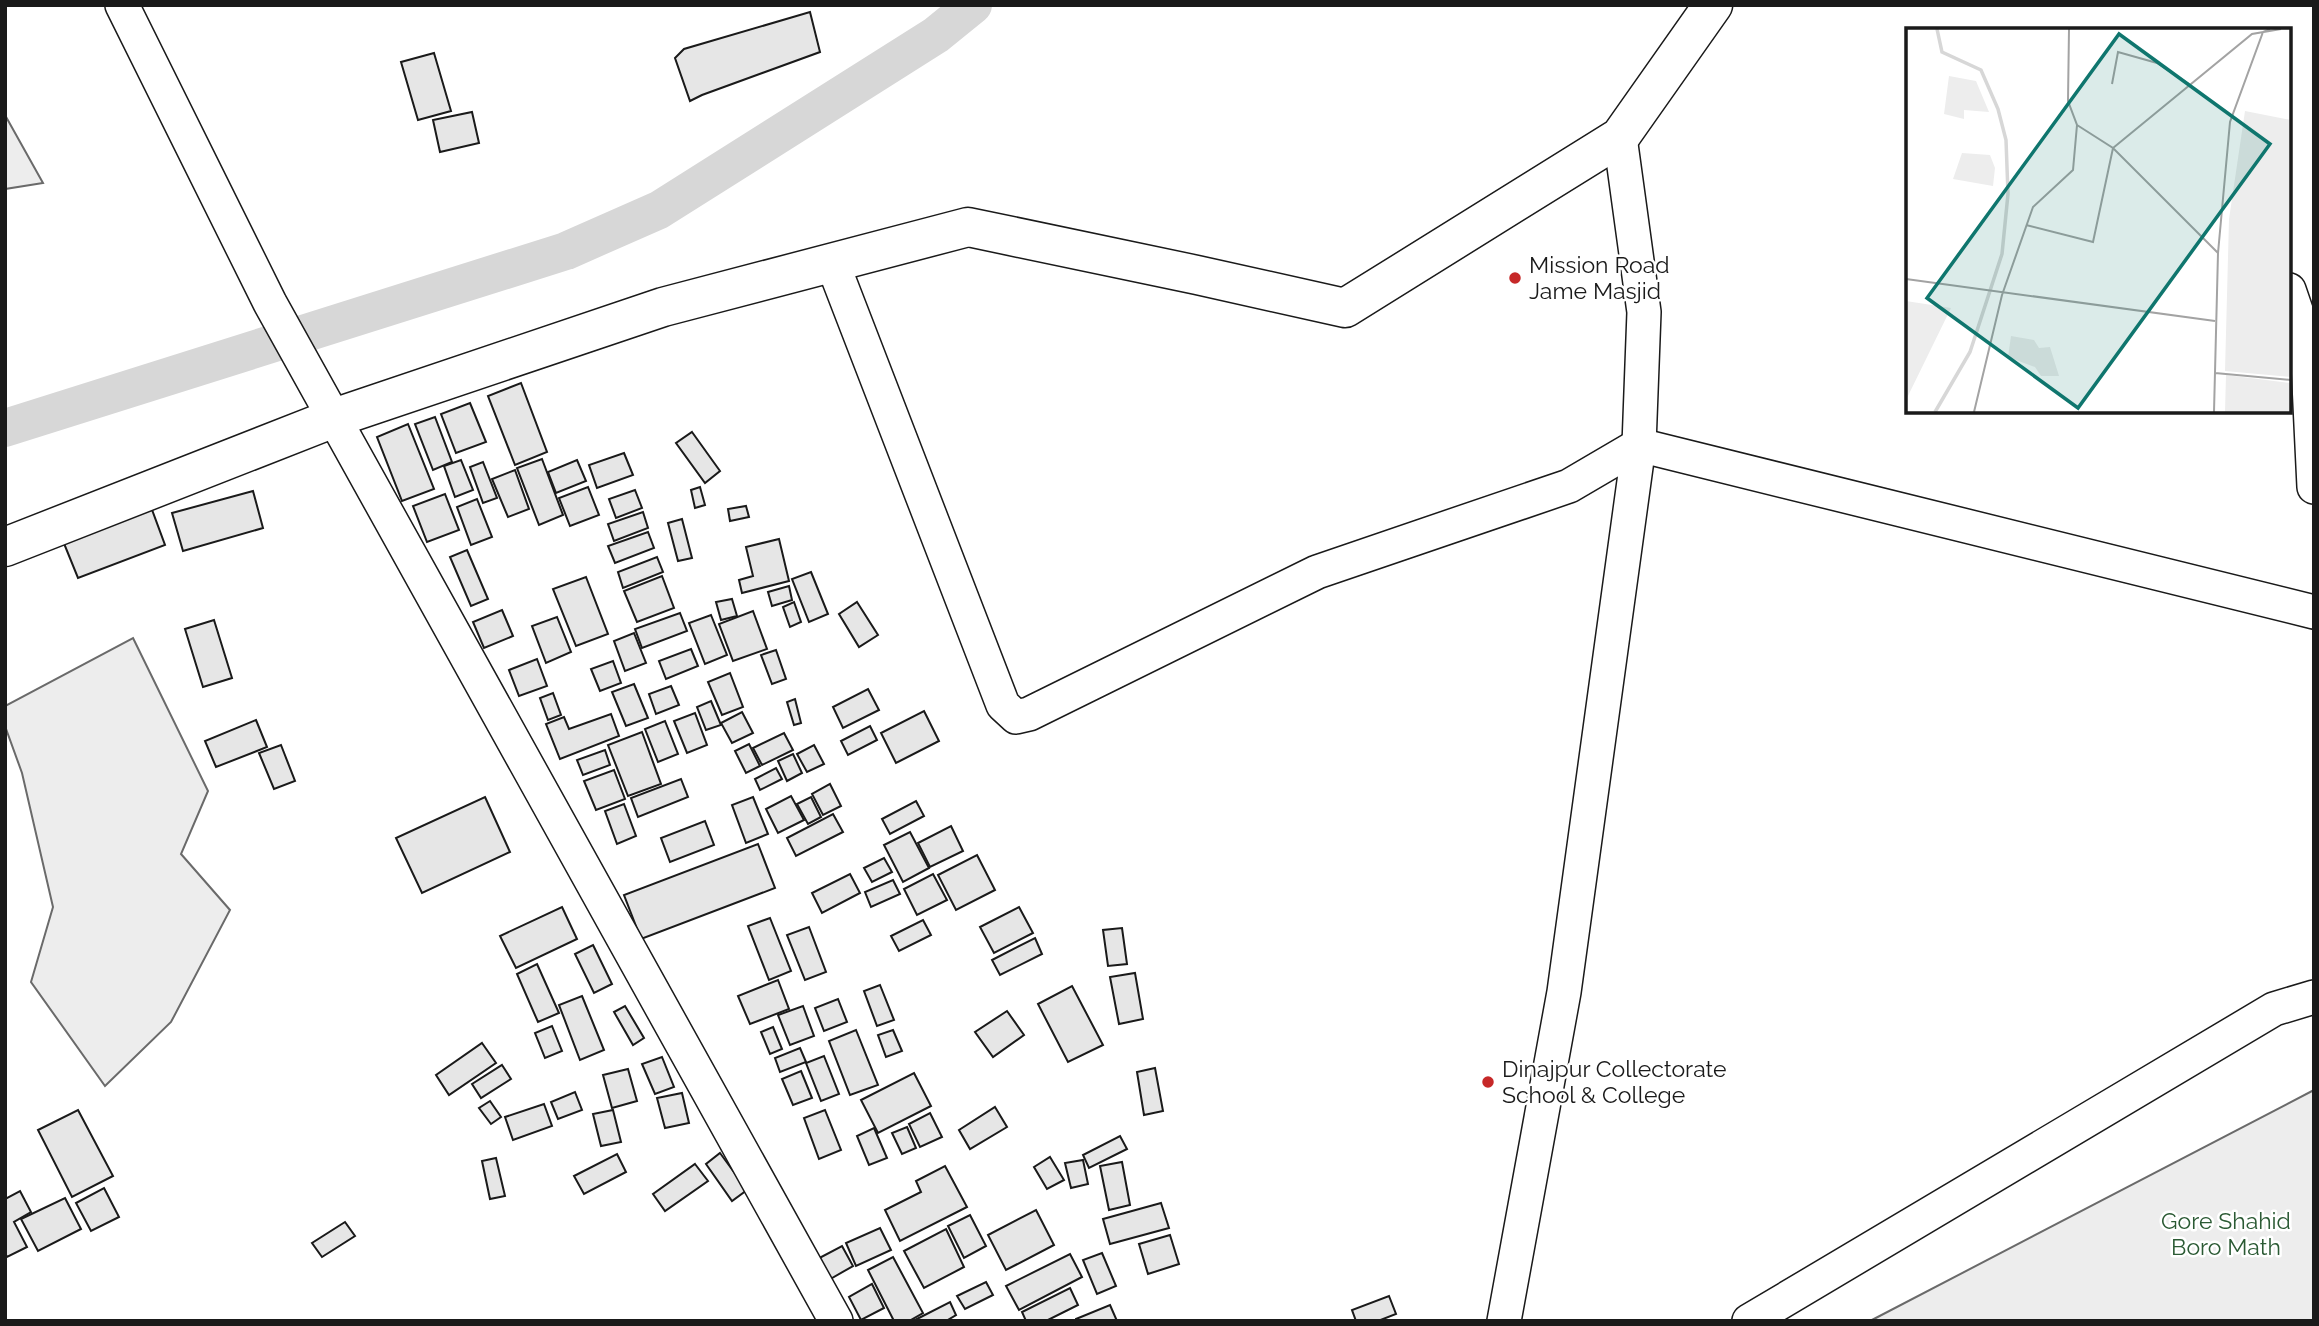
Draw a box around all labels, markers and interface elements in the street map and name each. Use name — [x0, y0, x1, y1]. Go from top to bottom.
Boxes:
inset map — [1906, 28, 2291, 413]
place label: Mission Road Jame Masjid — [1529, 251, 1670, 304]
marker: Mission Road Jame Masjid — [1507, 270, 1523, 286]
place label: Dinajpur Collectorate School & College — [1502, 1055, 1727, 1108]
marker: Dinajpur Collectorate School & College — [1480, 1074, 1496, 1090]
park label: Gore Shahid Boro Math — [2161, 1207, 2291, 1260]

